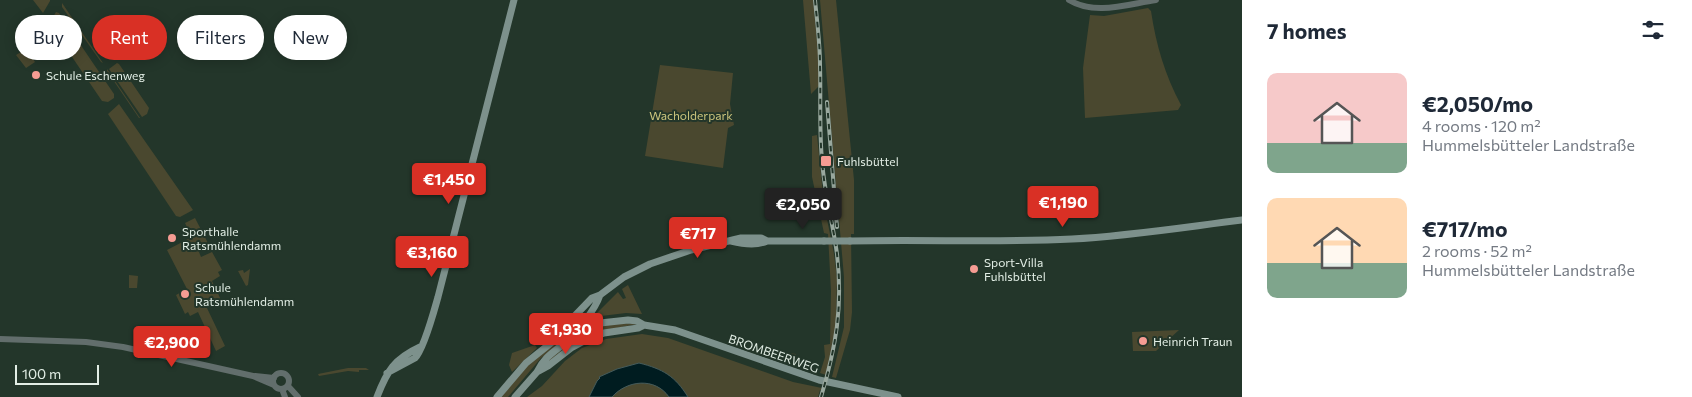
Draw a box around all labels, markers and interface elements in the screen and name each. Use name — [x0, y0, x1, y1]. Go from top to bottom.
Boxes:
chip: Buy — [15, 15, 82, 60]
chip: Rent — [92, 15, 167, 60]
chip: Filters — [177, 15, 264, 60]
chip: New — [274, 15, 347, 60]
icon: filters — [1639, 16, 1667, 44]
text: 7 homes — [1267, 18, 1346, 43]
place label: Schule Eschenweg — [46, 68, 145, 82]
marker: Schule Eschenweg — [30, 69, 42, 81]
text: €2,050/mo — [1422, 91, 1533, 116]
icon: home — [1307, 93, 1367, 153]
park label: Wacholderpark — [649, 108, 733, 122]
text: 4 rooms · 120 m² — [1422, 116, 1541, 135]
text: Hummelsbütteler Landstraße — [1422, 135, 1635, 154]
marker: Fuhlsbüttel — [819, 154, 833, 168]
place label: Fuhlsbüttel — [837, 154, 899, 168]
pin: €1,450 — [408, 162, 490, 205]
text: €1,450 — [423, 169, 475, 188]
pin: €1,190 — [1022, 186, 1104, 228]
pin: €2,050 — [762, 188, 844, 230]
text: €1,190 — [1038, 192, 1088, 211]
text: €2,050 — [776, 194, 830, 213]
pin: €717 — [668, 216, 728, 259]
text: €717/mo — [1422, 216, 1507, 241]
icon: home — [1307, 218, 1367, 278]
text: €717 — [680, 223, 716, 242]
place label: Sporthalle Ratsmühlendamm — [182, 224, 281, 252]
marker: Sporthalle Ratsmühlendamm — [166, 232, 178, 244]
pin: €3,160 — [391, 236, 473, 278]
text: 2 rooms · 52 m² — [1422, 241, 1532, 260]
text: €3,160 — [407, 242, 457, 261]
place label: Sport-Villa Fuhlsbüttel — [984, 255, 1046, 283]
text: Hummelsbütteler Landstraße — [1422, 260, 1635, 279]
marker: Sport-Villa Fuhlsbüttel — [968, 263, 980, 275]
place label: Schule Ratsmühlendamm — [195, 280, 294, 308]
marker: Schule Ratsmühlendamm — [179, 288, 191, 300]
pin: €1,930 — [525, 312, 607, 355]
text: €1,930 — [540, 319, 592, 338]
pin: €2,900 — [131, 326, 213, 368]
street label: BROMBEERWEG — [727, 331, 821, 375]
text: €2,900 — [144, 332, 200, 351]
place label: Heinrich Traun — [1153, 334, 1233, 348]
marker: Heinrich Traun — [1137, 335, 1149, 347]
scale bar — [15, 362, 99, 385]
text: 100 m — [22, 365, 61, 382]

